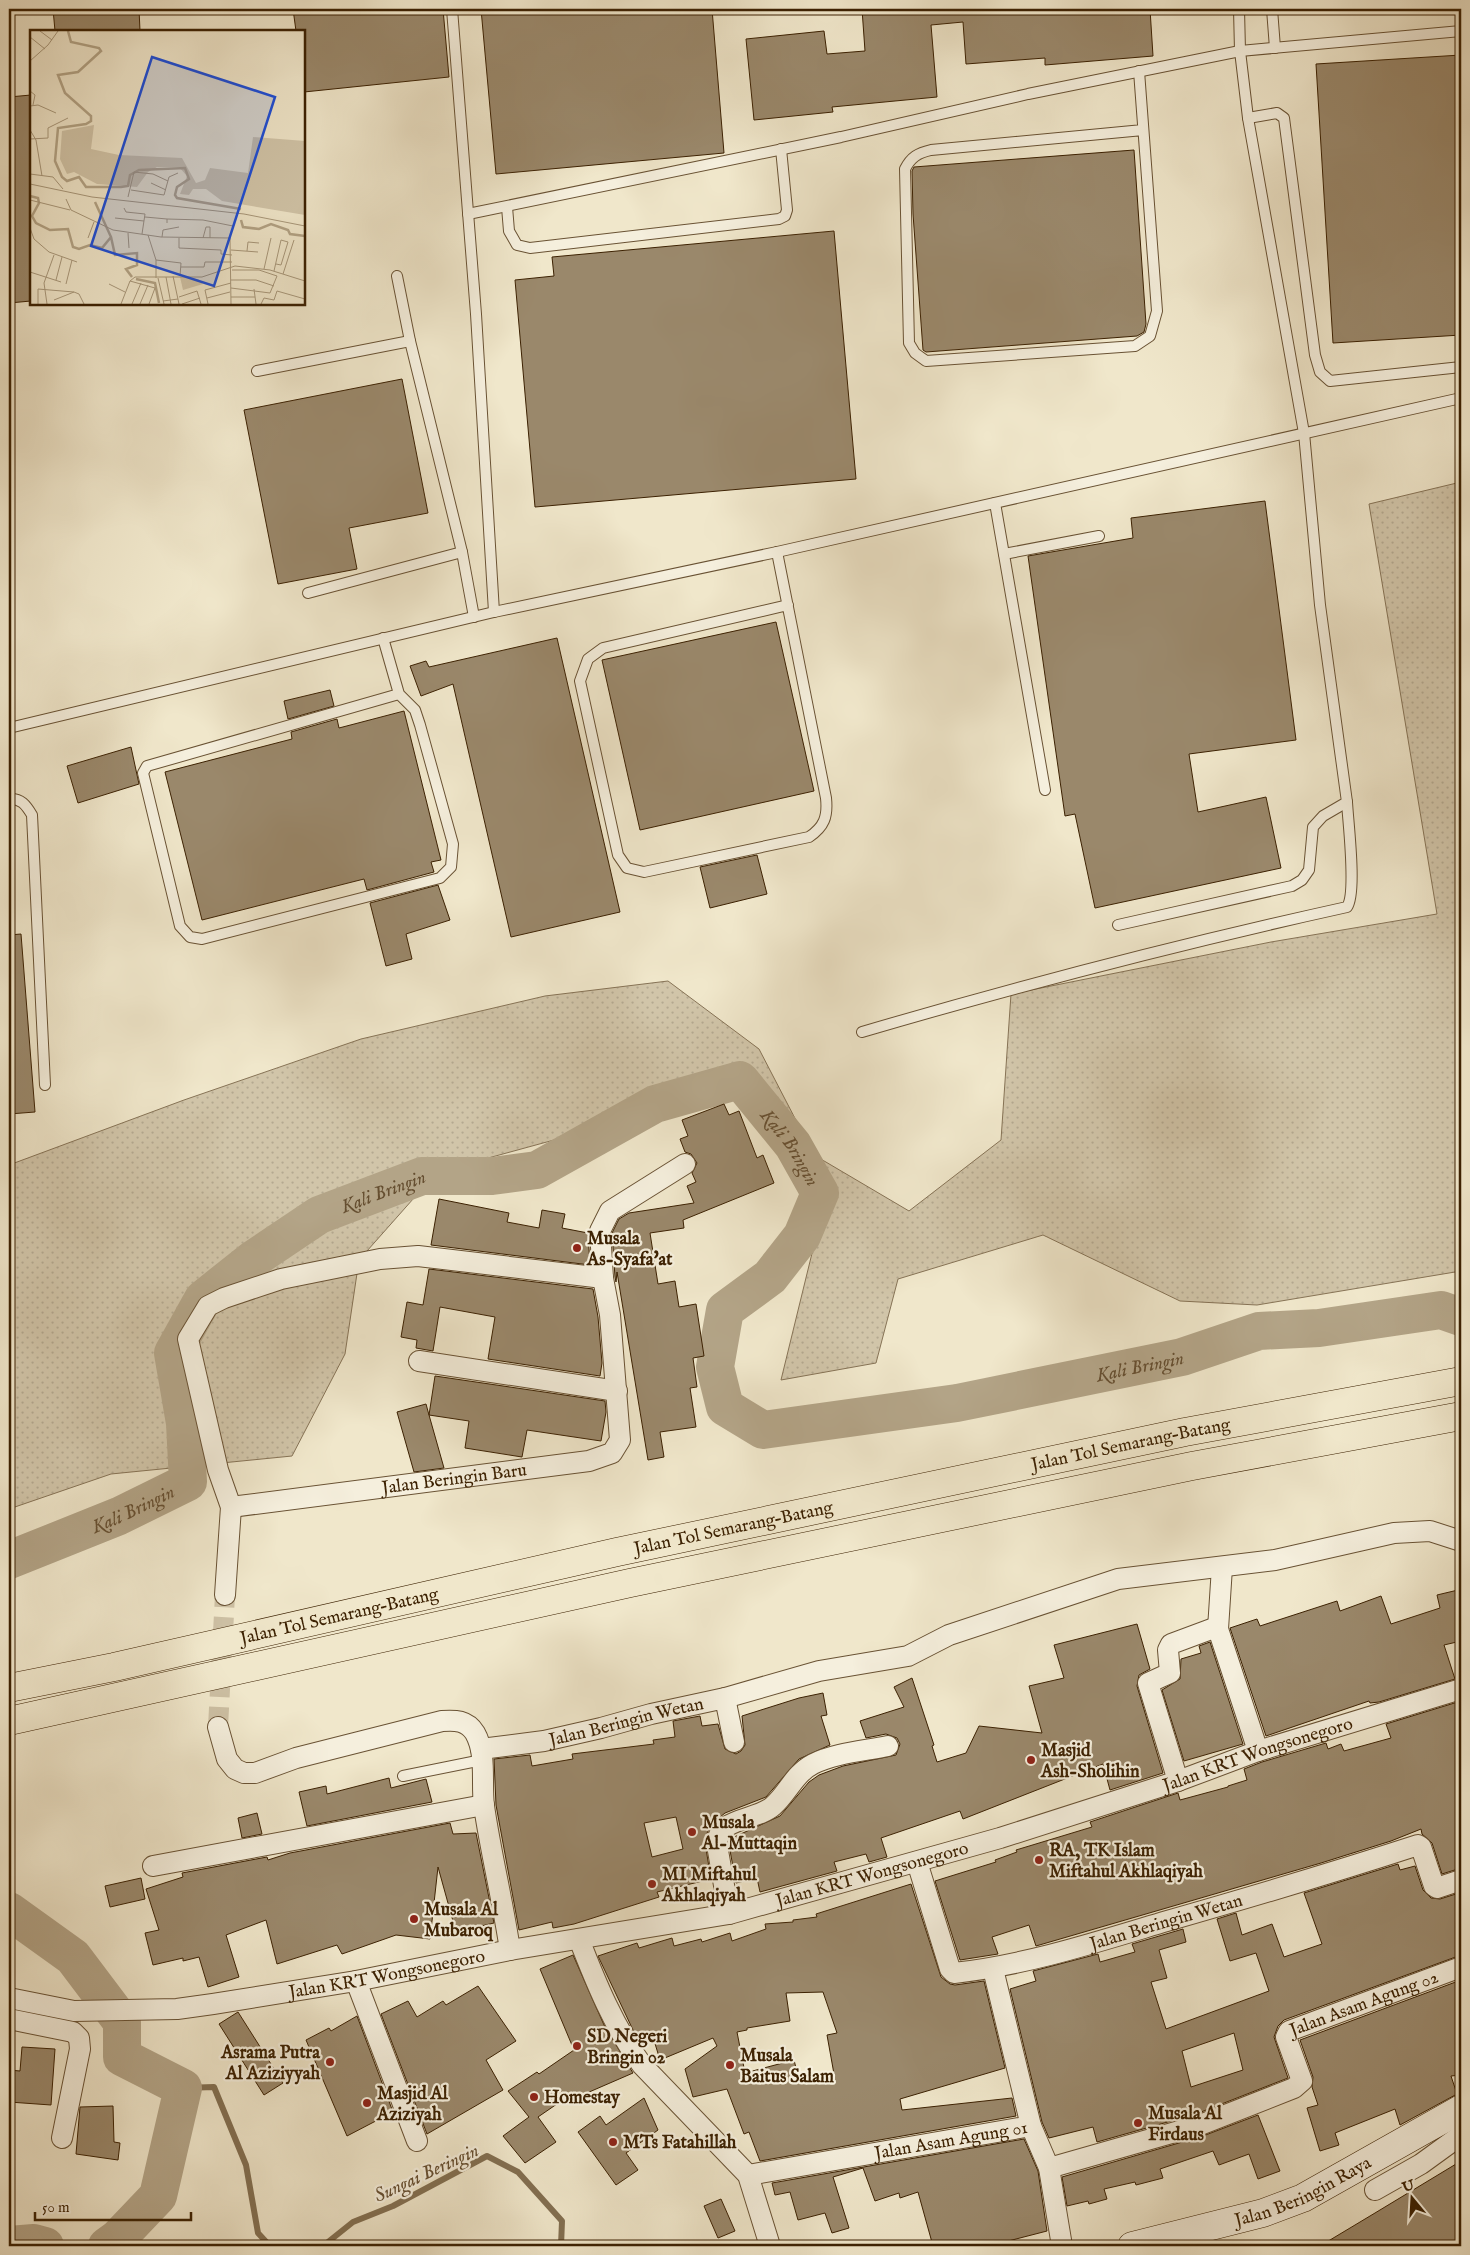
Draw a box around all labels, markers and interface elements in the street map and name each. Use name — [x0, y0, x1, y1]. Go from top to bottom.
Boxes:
inset map — [30, 30, 305, 305]
water label: Kali Bringin — [754, 1104, 824, 1191]
water label: Kali Bringin — [337, 1166, 430, 1220]
place label: Musala As-Syafa'at — [586, 1228, 673, 1272]
marker: Musala As-Syafa'at — [571, 1242, 583, 1254]
water label: Kali Bringin — [1093, 1347, 1186, 1388]
street label: Jalan Tol Semarang–Batang — [1027, 1414, 1233, 1478]
street label: Jalan Beringin Baru — [379, 1459, 528, 1501]
water label: Kali Bringin — [87, 1480, 179, 1540]
street label: Jalan Tol Semarang–Batang — [630, 1497, 836, 1562]
street label: Jalan Tol Semarang–Batang — [236, 1583, 441, 1651]
street label: Jalan Beringin Wetan — [545, 1693, 706, 1753]
street label: Jalan KRT Wongsonegoro — [1158, 1713, 1356, 1799]
place label: Masjid Ash-Sholihin — [1040, 1740, 1140, 1784]
marker: Masjid Ash-Sholihin — [1025, 1754, 1037, 1766]
place label: Musala Al-Muttaqin — [701, 1812, 797, 1856]
marker: Musala Al-Muttaqin — [686, 1826, 698, 1838]
street label: Jalan KRT Wongsonegoro — [771, 1837, 972, 1914]
place label: RA, TK Islam Miftahul Akhlaqiyah — [1049, 1840, 1203, 1884]
marker: RA, TK Islam Miftahul Akhlaqiyah — [1033, 1854, 1045, 1866]
place label: MI Miftahul Akhlaqiyah — [661, 1864, 758, 1908]
marker: MI Miftahul Akhlaqiyah — [646, 1878, 658, 1890]
street label: Jalan Beringin Wetan — [1085, 1890, 1246, 1957]
place label: Musala Al Mubaroq — [424, 1899, 499, 1943]
marker: Musala Al Mubaroq — [408, 1913, 420, 1925]
street label: Jalan KRT Wongsonegoro — [285, 1945, 487, 2005]
street label: Jalan Asam Agung 02 — [1285, 1966, 1442, 2043]
place label: SD Negeri Bringin 02 — [587, 2026, 668, 2070]
marker: SD Negeri Bringin 02 — [571, 2040, 583, 2052]
place label: Asrama Putra Al Aziziyyah — [220, 2042, 321, 2086]
place label: Musala Baitus Salam — [740, 2045, 834, 2089]
marker: Asrama Putra Al Aziziyyah — [324, 2056, 336, 2068]
marker: Musala Baitus Salam — [724, 2059, 736, 2071]
place label: Masjid Al Aziziyah — [376, 2083, 449, 2127]
place label: Homestay — [544, 2087, 621, 2110]
marker: Homestay — [528, 2091, 540, 2103]
marker: Masjid Al Aziziyah — [361, 2097, 373, 2109]
place label: Musala Al Firdaus — [1148, 2103, 1223, 2147]
street label: Jalan Asam Agung 01 — [871, 2117, 1030, 2166]
marker: Musala Al Firdaus — [1132, 2117, 1144, 2129]
place label: MTs Fatahillah — [623, 2132, 737, 2155]
marker: MTs Fatahillah — [607, 2136, 619, 2148]
water label: Sungai Beringin — [371, 2139, 483, 2209]
street label: Jalan Beringin Raya — [1230, 2152, 1376, 2233]
north arrow — [1388, 2172, 1438, 2222]
text: U — [1399, 2176, 1418, 2197]
scale bar — [35, 2190, 191, 2222]
text: 50 m — [42, 2198, 70, 2217]

